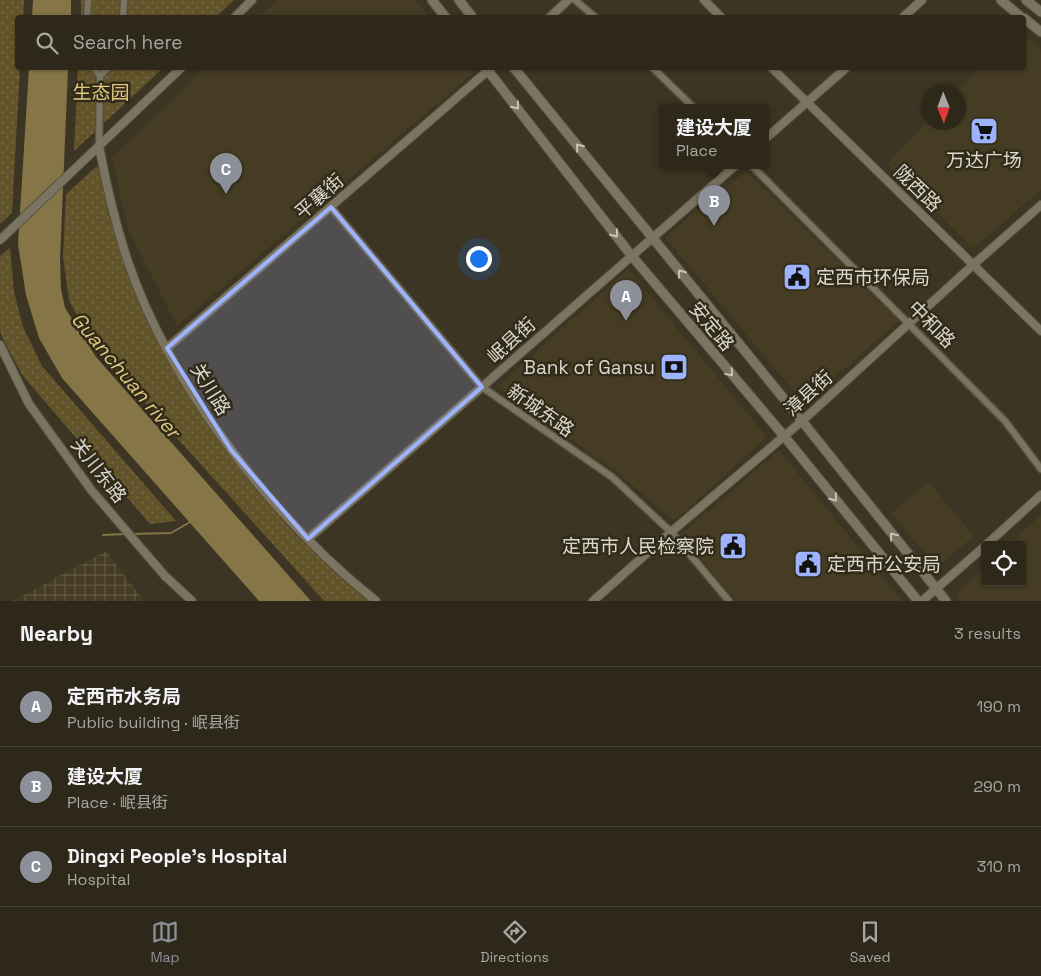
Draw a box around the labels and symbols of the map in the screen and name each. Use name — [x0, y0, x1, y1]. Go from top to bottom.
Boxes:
park label: 生态园 — [72, 80, 130, 105]
north arrow — [921, 85, 966, 130]
one-way arrow — [510, 100, 518, 109]
supermarket icon: 万达广场 — [969, 116, 999, 146]
one-way arrow — [576, 144, 584, 153]
place label: 万达广场 — [946, 148, 1022, 173]
pin: C — [210, 153, 242, 194]
street label: 陇西路 — [888, 160, 947, 217]
street label: 平襄街 — [290, 168, 349, 225]
pin: B — [698, 185, 730, 226]
one-way arrow — [610, 228, 618, 237]
your location — [466, 246, 492, 272]
public building icon: 定西市环保局 — [782, 262, 812, 292]
place label: 定西市环保局 — [816, 265, 930, 290]
one-way arrow — [679, 270, 687, 279]
pin: A — [610, 280, 642, 321]
street label: 中和路 — [903, 295, 961, 353]
street label: 安定路 — [684, 296, 740, 356]
water label: Guanchuan river — [66, 307, 188, 445]
street label: 岷县街 — [482, 312, 541, 369]
bank icon: Bank of Gansu — [659, 352, 689, 382]
place label: Bank of Gansu — [523, 355, 655, 380]
street label: 关川路 — [185, 358, 236, 420]
street label: 漳县街 — [779, 365, 838, 422]
one-way arrow — [725, 367, 733, 376]
street label: 新城东路 — [502, 378, 579, 442]
street label: 关川东路 — [65, 433, 132, 508]
one-way arrow — [828, 492, 837, 501]
public building icon: 定西市人民检察院 — [718, 531, 748, 561]
one-way arrow — [890, 532, 899, 541]
place label: 定西市人民检察院 — [562, 534, 714, 559]
public building icon: 定西市公安局 — [793, 549, 823, 579]
place label: 定西市公安局 — [827, 552, 941, 577]

